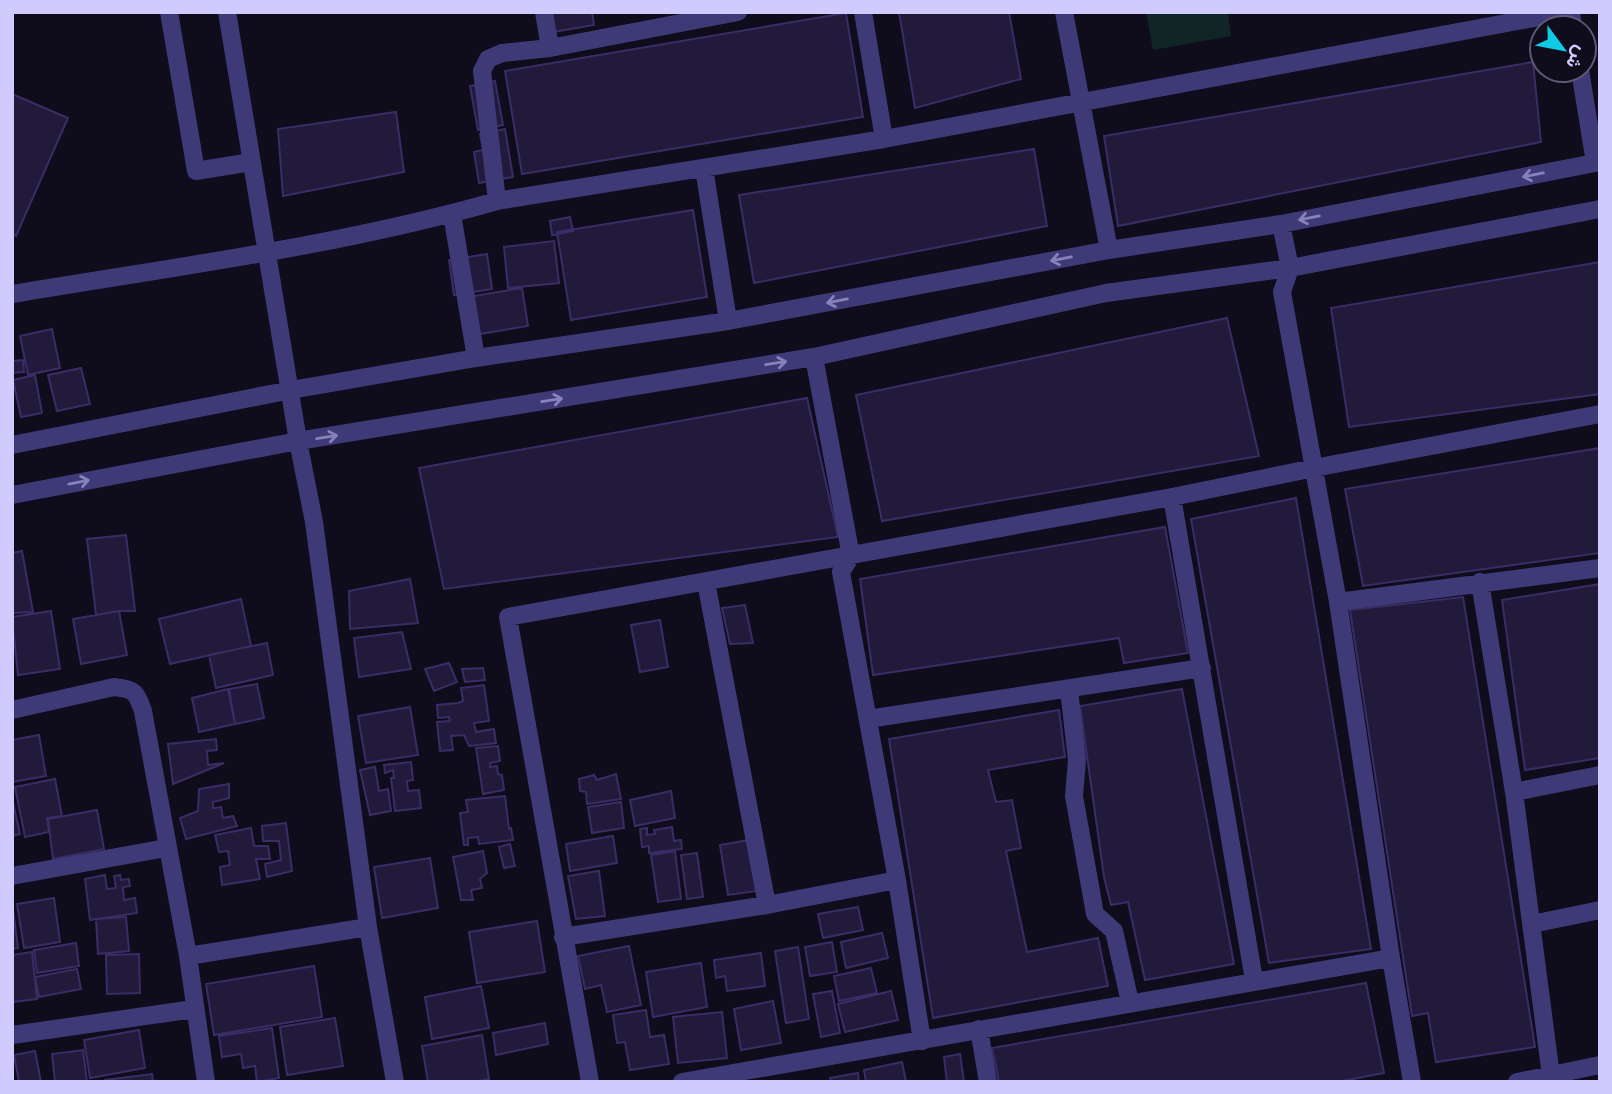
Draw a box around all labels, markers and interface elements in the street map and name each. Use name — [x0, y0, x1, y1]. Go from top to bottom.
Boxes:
north arrow — [1528, 14, 1598, 84]
text: ش — [1559, 41, 1596, 76]
one-way arrow — [1522, 168, 1545, 182]
one-way arrow — [1298, 212, 1321, 226]
one-way arrow — [1050, 253, 1073, 266]
one-way arrow — [826, 294, 849, 308]
one-way arrow — [764, 356, 787, 369]
one-way arrow — [540, 393, 563, 406]
one-way arrow — [315, 430, 338, 443]
one-way arrow — [67, 475, 90, 489]

